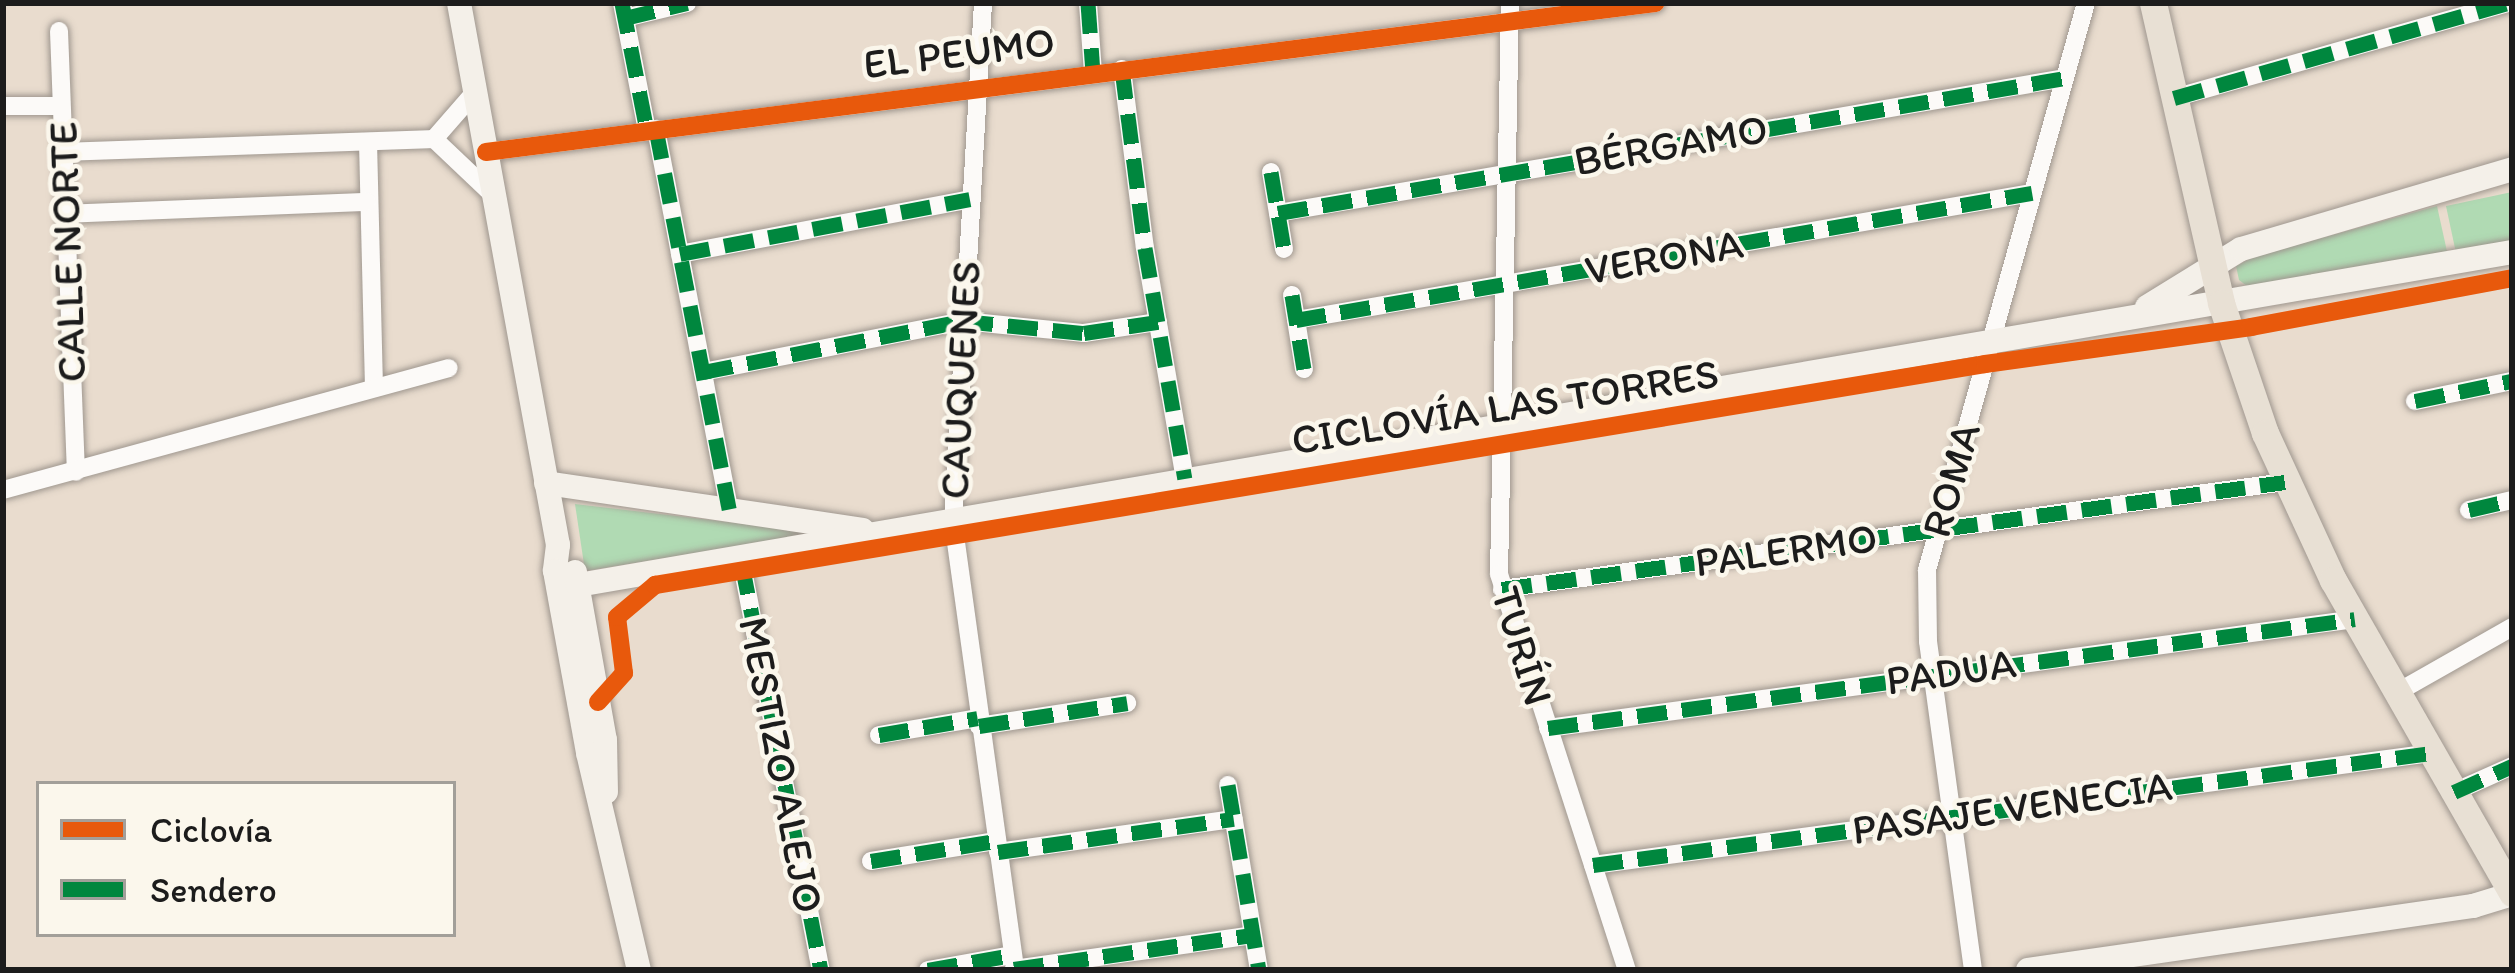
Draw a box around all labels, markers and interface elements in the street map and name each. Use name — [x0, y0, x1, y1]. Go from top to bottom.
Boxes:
street label: EL PEUMO — [860, 16, 1058, 90]
street label: BÉRGAMO — [1570, 103, 1772, 187]
street label: CALLE NORTE — [37, 121, 97, 383]
street label: VERONA — [1581, 218, 1747, 296]
street label: CAUQUENES — [929, 260, 991, 500]
street label: CICLOVÍA LAS TORRES — [1288, 348, 1722, 466]
street label: ROMA — [1911, 417, 1991, 543]
street label: PALERMO — [1692, 512, 1880, 588]
street label: TURÍN — [1480, 581, 1564, 711]
street label: MESTIZO ALEJO — [728, 613, 834, 917]
street label: PADUA — [1883, 638, 2019, 706]
street label: PASAJE VENECIA — [1849, 761, 2175, 855]
legend — [36, 781, 456, 937]
text: Ciclovía — [150, 808, 272, 851]
text: Sendero — [150, 868, 277, 911]

